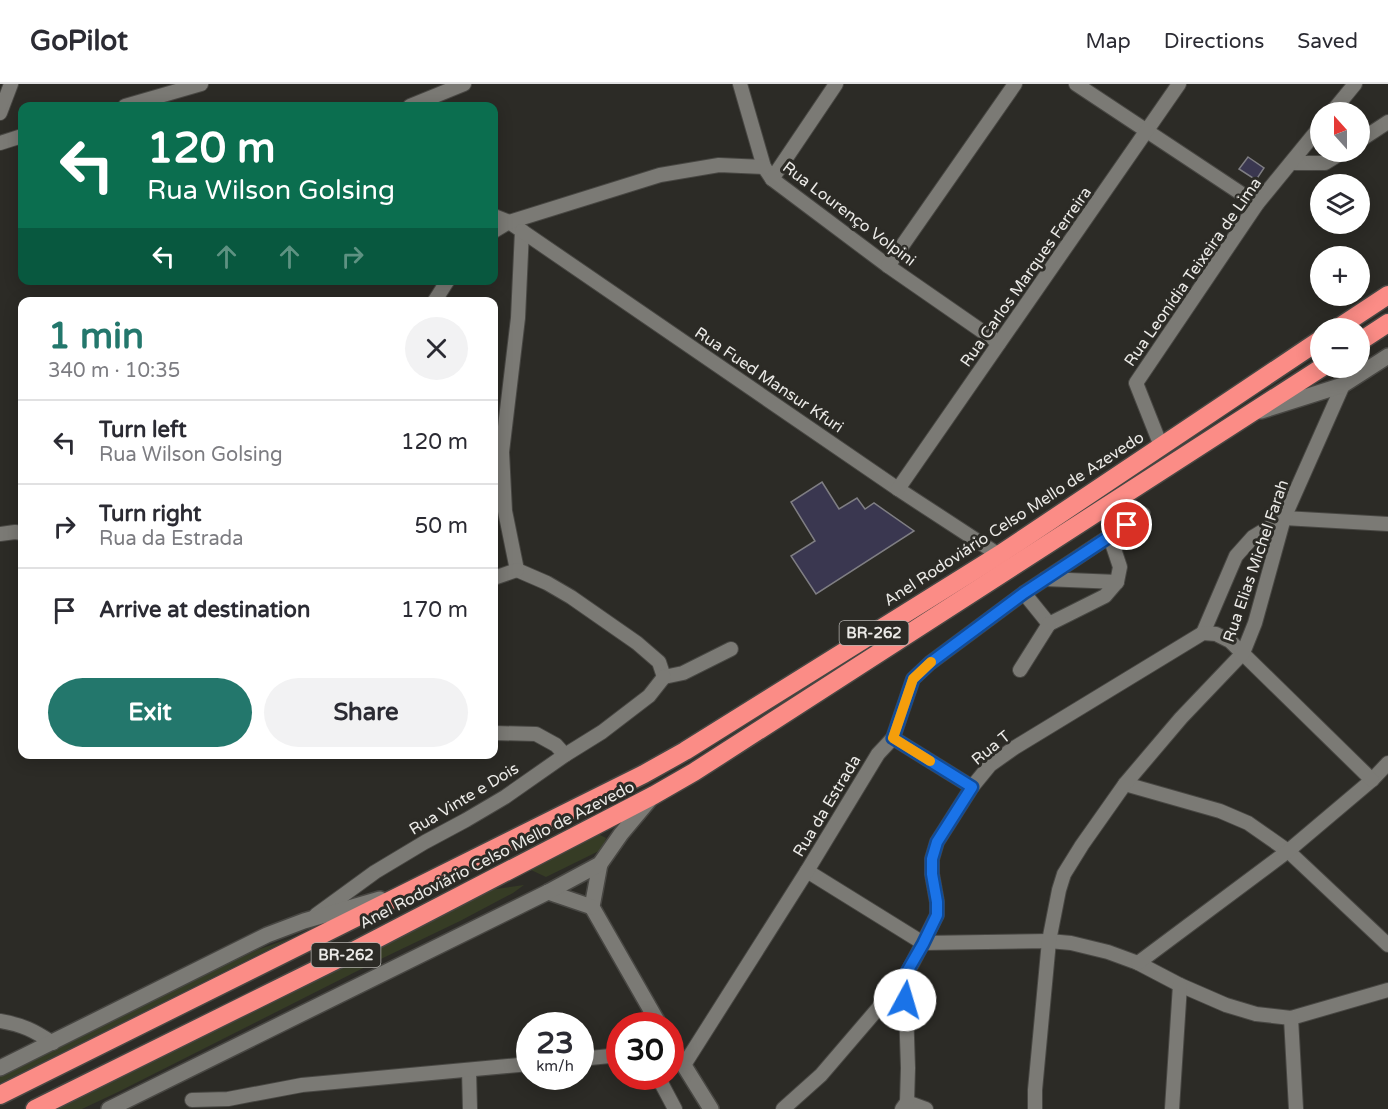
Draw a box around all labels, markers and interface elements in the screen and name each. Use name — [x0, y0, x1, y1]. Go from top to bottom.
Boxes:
text: GoPilot — [30, 24, 128, 58]
text: Map — [1085, 29, 1131, 54]
text: Directions — [1164, 29, 1264, 54]
text: Saved — [1297, 29, 1358, 54]
north arrow — [1310, 102, 1370, 162]
map controls — [1310, 102, 1370, 378]
text: 120 m — [147, 123, 276, 174]
icon: left — [48, 126, 126, 204]
street label: Rua Lourenço Volpini — [778, 157, 920, 271]
text: Rua Wilson Golsing — [147, 174, 395, 207]
street label: Rua Leonídia Teixeira de Lima — [1120, 174, 1266, 370]
button: layers — [1310, 174, 1370, 234]
street label: Rua Carlos Marques Ferreira — [956, 183, 1096, 371]
icon: left — [147, 240, 180, 273]
icon: ahead — [210, 240, 243, 273]
icon: ahead — [273, 240, 306, 273]
icon: right — [336, 240, 369, 273]
button: + — [1310, 246, 1370, 306]
text: 1 min — [48, 315, 144, 358]
button: close — [405, 317, 468, 380]
button: − — [1310, 318, 1370, 378]
street label: Rua Fued Mansur Kfuri — [691, 323, 847, 437]
text: 340 m · 10:35 — [48, 359, 180, 383]
text: Turn left — [99, 417, 187, 443]
icon: left — [48, 426, 81, 459]
street label: Anel Rodoviário Celso Mello de Azevedo — [880, 427, 1148, 611]
text: 120 m — [401, 429, 468, 455]
text: Rua Wilson Golsing — [99, 443, 283, 467]
street label: Rua Elias Michel Farah — [1219, 477, 1293, 645]
pin — [1101, 499, 1152, 550]
text: Turn right — [99, 501, 201, 527]
icon: arrive — [1110, 508, 1143, 541]
icon: right — [48, 510, 81, 543]
text: 50 m — [414, 513, 468, 539]
text: Rua da Estrada — [99, 527, 243, 551]
icon: arrive — [48, 594, 81, 627]
text: Arrive at destination — [99, 597, 310, 623]
text: 170 m — [401, 597, 468, 623]
road number: BR-262 — [840, 621, 908, 645]
button: Exit — [48, 678, 252, 747]
button: Share — [264, 678, 468, 747]
street label: Rua T — [968, 726, 1015, 770]
street label: Rua da Estrada — [789, 751, 865, 861]
street label: Rua Vinte e Dois — [406, 758, 522, 840]
street label: Anel Rodoviário Celso Mello de Azevedo — [356, 777, 638, 933]
road number: BR-262 — [312, 943, 380, 967]
position arrow — [873, 968, 937, 1032]
speed limit sign: 30 — [606, 1012, 684, 1090]
text: 23 — [536, 1025, 574, 1062]
text: km/h — [536, 1057, 574, 1075]

